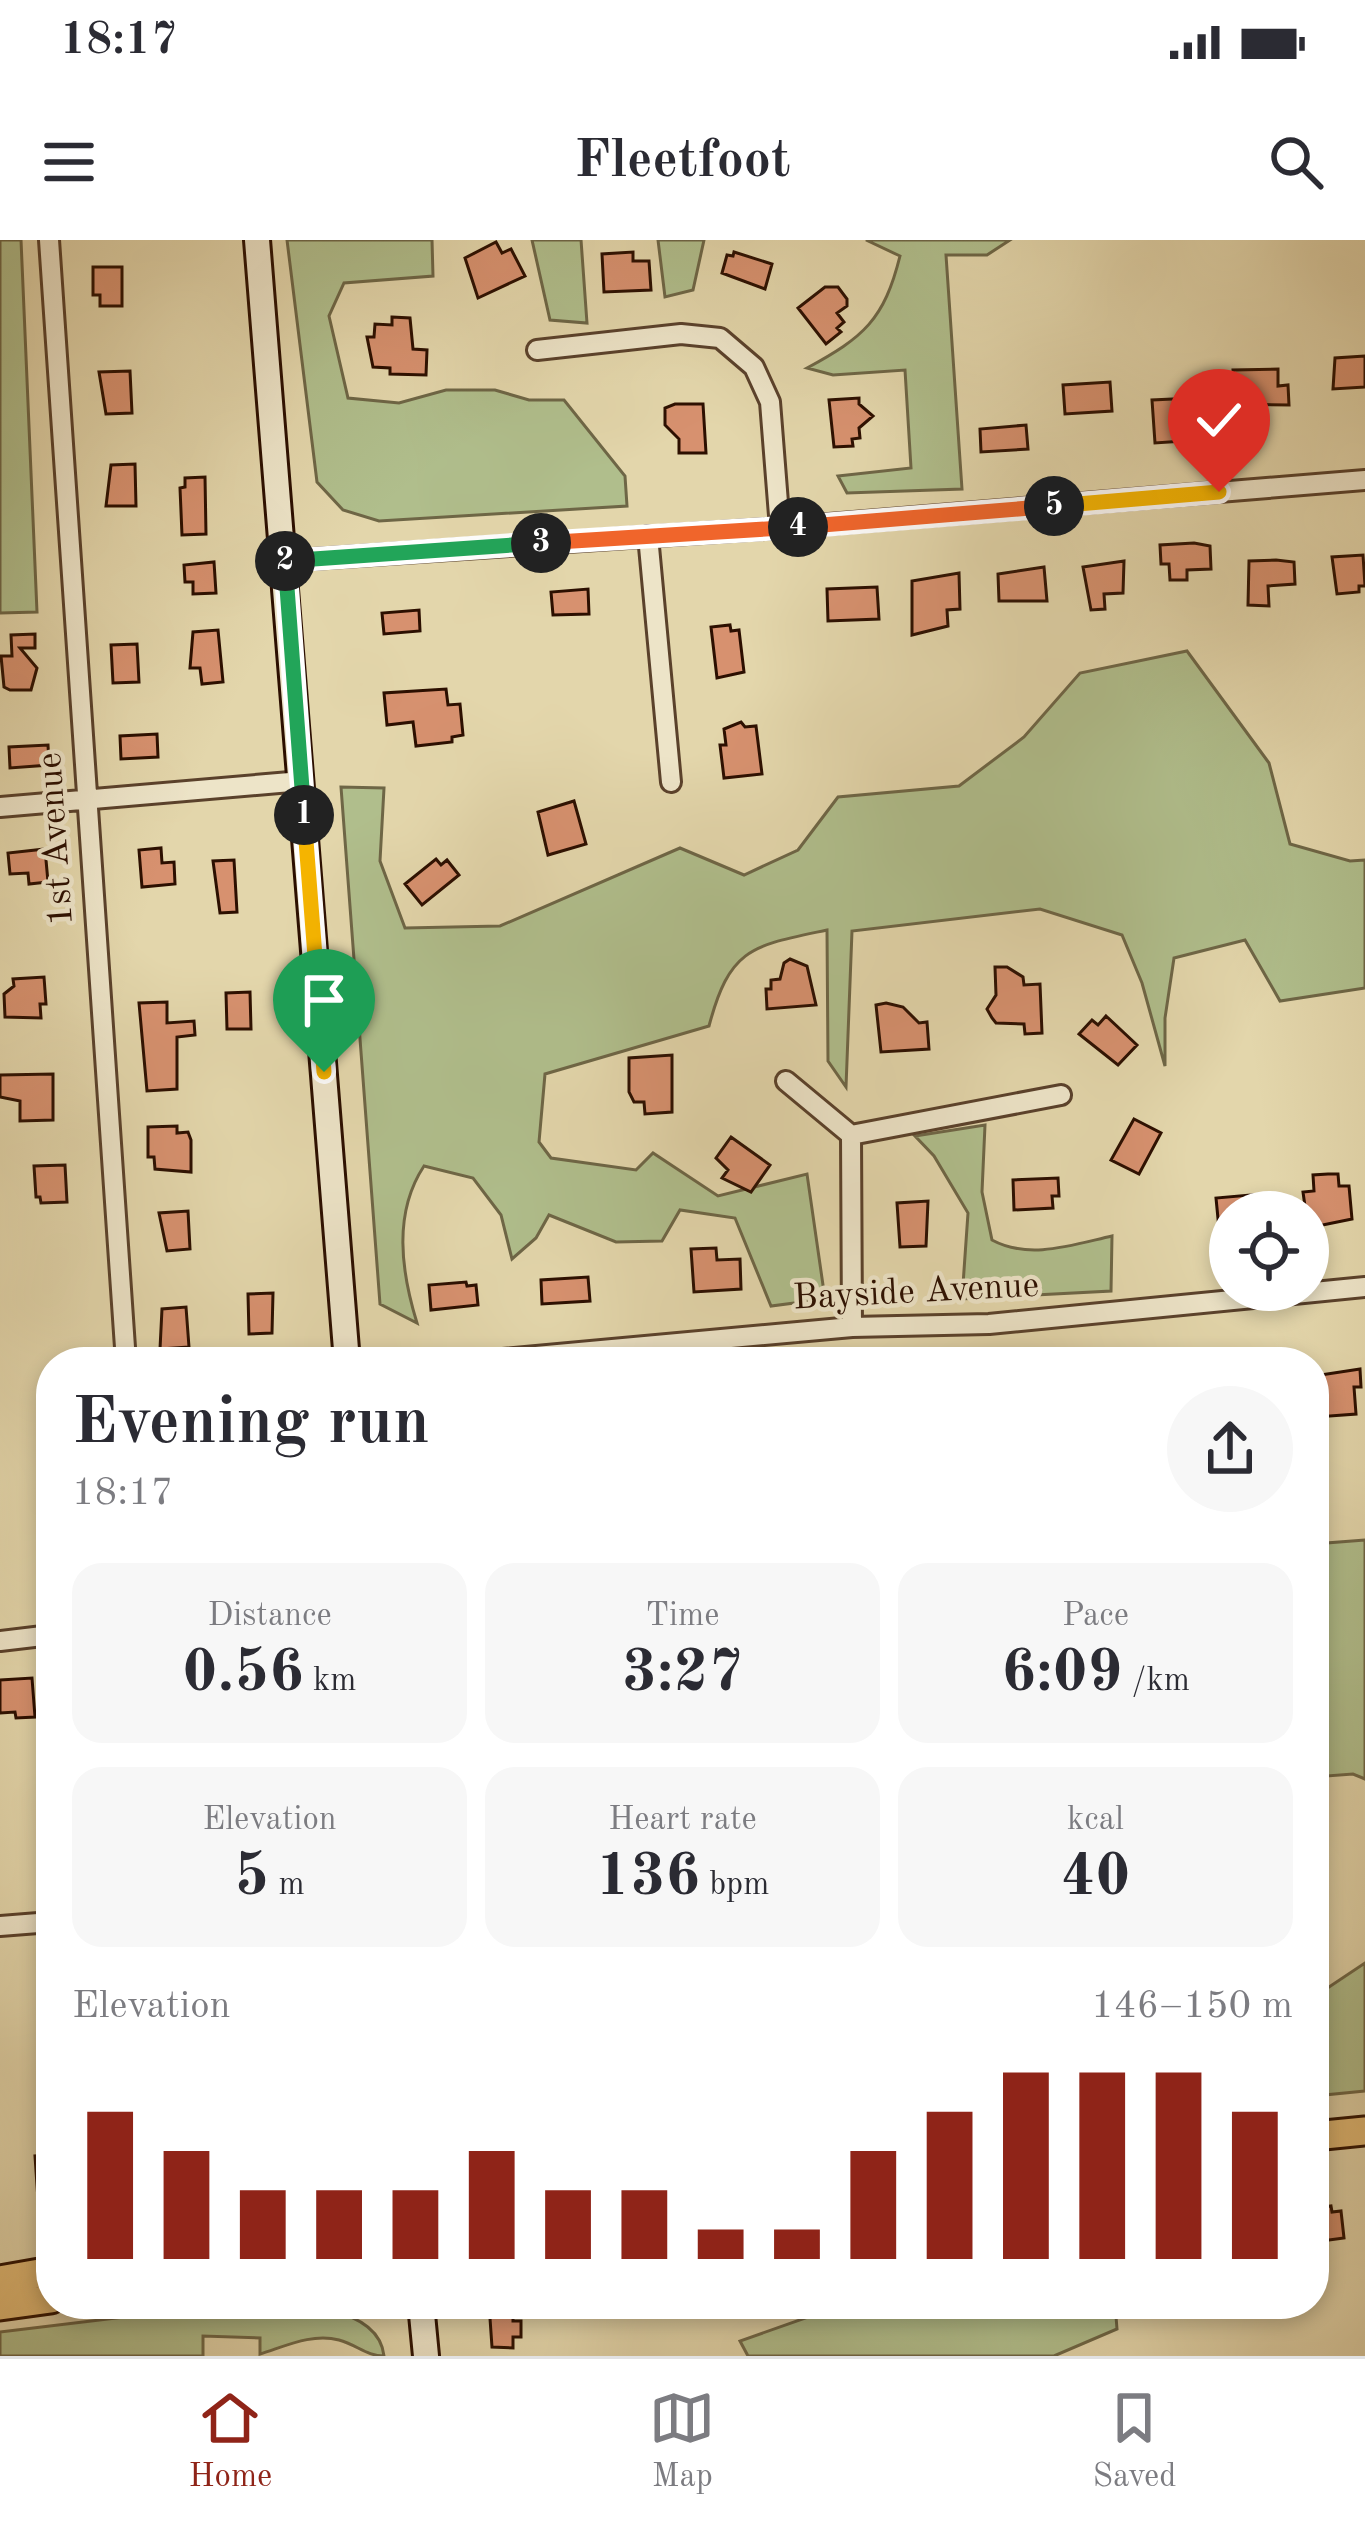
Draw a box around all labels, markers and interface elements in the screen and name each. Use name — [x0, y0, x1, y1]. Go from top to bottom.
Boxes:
text: 18:17 — [60, 19, 177, 64]
icon: menu — [36, 129, 102, 195]
icon: search — [1263, 129, 1329, 195]
text: Fleetfoot — [574, 135, 791, 189]
pin — [1168, 369, 1270, 492]
icon: check — [1186, 387, 1252, 453]
pin: 5 — [1024, 476, 1084, 536]
text: 5 — [1044, 489, 1064, 522]
pin: 4 — [768, 497, 828, 557]
text: 4 — [788, 510, 808, 543]
pin: 3 — [511, 513, 571, 573]
text: 3 — [531, 526, 551, 559]
pin: 2 — [255, 531, 315, 591]
text: 2 — [275, 544, 295, 577]
street label: 1st Avenue — [33, 751, 81, 927]
pin: 1 — [274, 785, 334, 845]
text: 1 — [294, 798, 314, 831]
pin — [273, 949, 375, 1072]
icon: arrive — [291, 967, 357, 1033]
map controls — [1209, 1191, 1329, 1311]
button: locate — [1209, 1191, 1329, 1311]
street label: Bayside Avenue — [792, 1269, 1040, 1317]
button: share — [1167, 1386, 1293, 1512]
text: Evening run — [72, 1392, 430, 1458]
text: 18:17 — [72, 1474, 173, 1513]
text: Distance — [207, 1600, 332, 1633]
text: Time — [646, 1600, 719, 1633]
text: Pace — [1062, 1600, 1129, 1633]
text: 0.56 — [183, 1644, 304, 1704]
text: 3:27 — [622, 1644, 743, 1704]
text: 6:09 — [1001, 1644, 1122, 1704]
text: km — [304, 1665, 356, 1698]
text: /km — [1122, 1665, 1190, 1698]
text: Elevation — [202, 1804, 337, 1837]
text: Heart rate — [608, 1804, 757, 1837]
text: kcal — [1067, 1804, 1124, 1837]
text: 5 — [234, 1848, 269, 1908]
text: 136 — [596, 1848, 700, 1908]
text: 40 — [1061, 1848, 1130, 1908]
text: m — [269, 1869, 305, 1902]
text: bpm — [700, 1869, 769, 1902]
text: Elevation — [72, 1987, 231, 2026]
text: 146–150 m — [1091, 1987, 1293, 2026]
tab: Home — [189, 2385, 272, 2498]
tab: Map — [649, 2385, 715, 2498]
tab: Saved — [1092, 2385, 1176, 2498]

